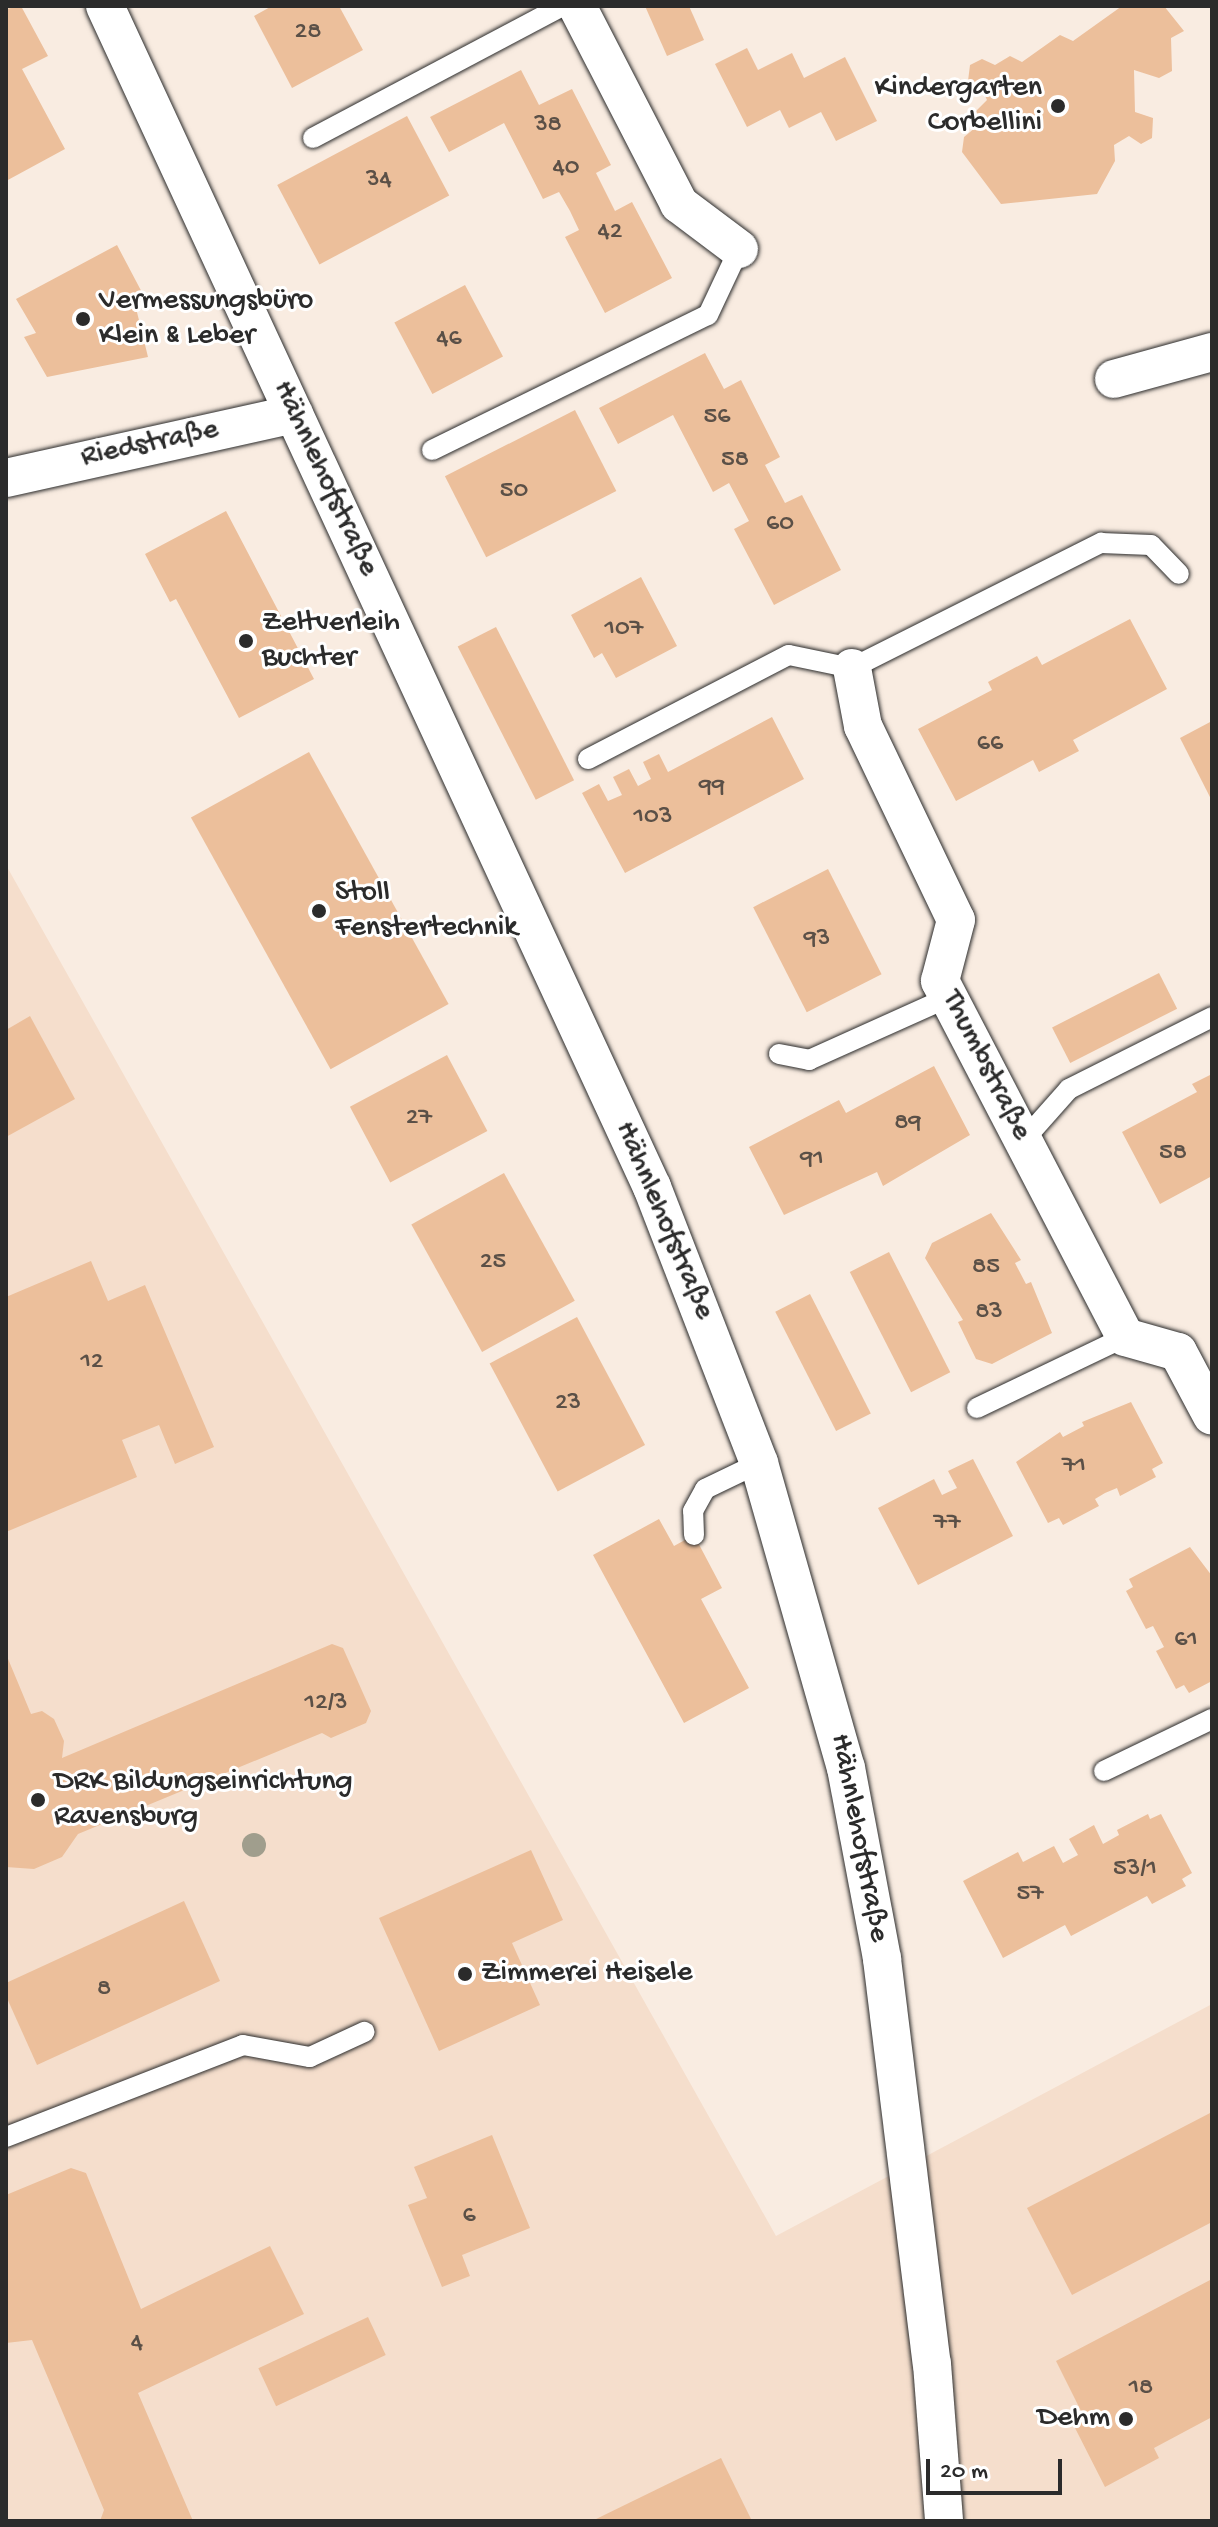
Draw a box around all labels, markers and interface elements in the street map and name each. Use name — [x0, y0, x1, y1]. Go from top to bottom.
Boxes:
house number: 28 — [295, 17, 321, 49]
place label: Kindergarten Corbellini — [875, 71, 1042, 142]
marker: Kindergarten Corbellini — [1049, 97, 1067, 115]
house number: 38 — [534, 110, 562, 142]
house number: 40 — [552, 153, 580, 185]
house number: 34 — [366, 165, 392, 197]
house number: 42 — [597, 217, 623, 249]
place label: Vermessungsbüro Klein & Leber — [99, 284, 313, 354]
marker: Vermessungsbüro Klein & Leber — [74, 310, 92, 328]
house number: 46 — [436, 324, 462, 356]
street label: Hähnlehofstraße — [263, 376, 385, 582]
house number: 56 — [704, 402, 730, 434]
street label: Riedstraße — [78, 413, 222, 477]
house number: 58 — [721, 445, 749, 477]
house number: 50 — [500, 476, 528, 508]
house number: 60 — [766, 509, 794, 541]
place label: Zeltverleih Buchter — [262, 606, 400, 676]
house number: 107 — [605, 614, 643, 646]
marker: Zeltverleih Buchter — [237, 632, 255, 650]
house number: 66 — [977, 729, 1003, 761]
house number: 99 — [699, 772, 725, 804]
house number: 103 — [634, 802, 672, 834]
place label: Stoll Fenstertechnik — [335, 876, 518, 946]
marker: Stoll Fenstertechnik — [310, 902, 328, 920]
house number: 93 — [804, 924, 830, 956]
street label: Thumbstraße — [932, 985, 1038, 1147]
house number: 27 — [406, 1103, 432, 1135]
house number: 89 — [894, 1108, 922, 1140]
street label: Hähnlehofstraße — [605, 1117, 721, 1325]
house number: 58 — [1159, 1138, 1187, 1170]
house number: 91 — [800, 1144, 824, 1176]
house number: 25 — [480, 1247, 506, 1279]
house number: 85 — [972, 1252, 1000, 1284]
house number: 83 — [975, 1297, 1003, 1329]
house number: 12 — [80, 1347, 104, 1379]
house number: 23 — [555, 1388, 581, 1420]
house number: 71 — [1062, 1451, 1086, 1483]
house number: 77 — [933, 1508, 961, 1540]
house number: 61 — [1174, 1625, 1198, 1657]
house number: 12/3 — [305, 1688, 347, 1720]
street label: Hähnlehofstraße — [820, 1731, 896, 1945]
place label: DRK Bildungseinrichtung Ravensburg — [54, 1765, 353, 1836]
marker: DRK Bildungseinrichtung Ravensburg — [29, 1791, 47, 1809]
house number: 53/1 — [1113, 1854, 1157, 1886]
house number: 57 — [1016, 1879, 1044, 1911]
place label: Zimmerei Heisele — [481, 1956, 692, 1992]
marker: Zimmerei Heisele — [456, 1965, 474, 1983]
house number: 8 — [97, 1974, 111, 2006]
house number: 6 — [462, 2201, 476, 2233]
house number: 4 — [131, 2328, 143, 2360]
house number: 18 — [1129, 2373, 1153, 2405]
place label: Dehm — [1038, 2401, 1110, 2437]
marker: Dehm — [1117, 2410, 1135, 2428]
scale bar — [930, 2443, 1066, 2493]
text: 20 m — [940, 2458, 988, 2487]

